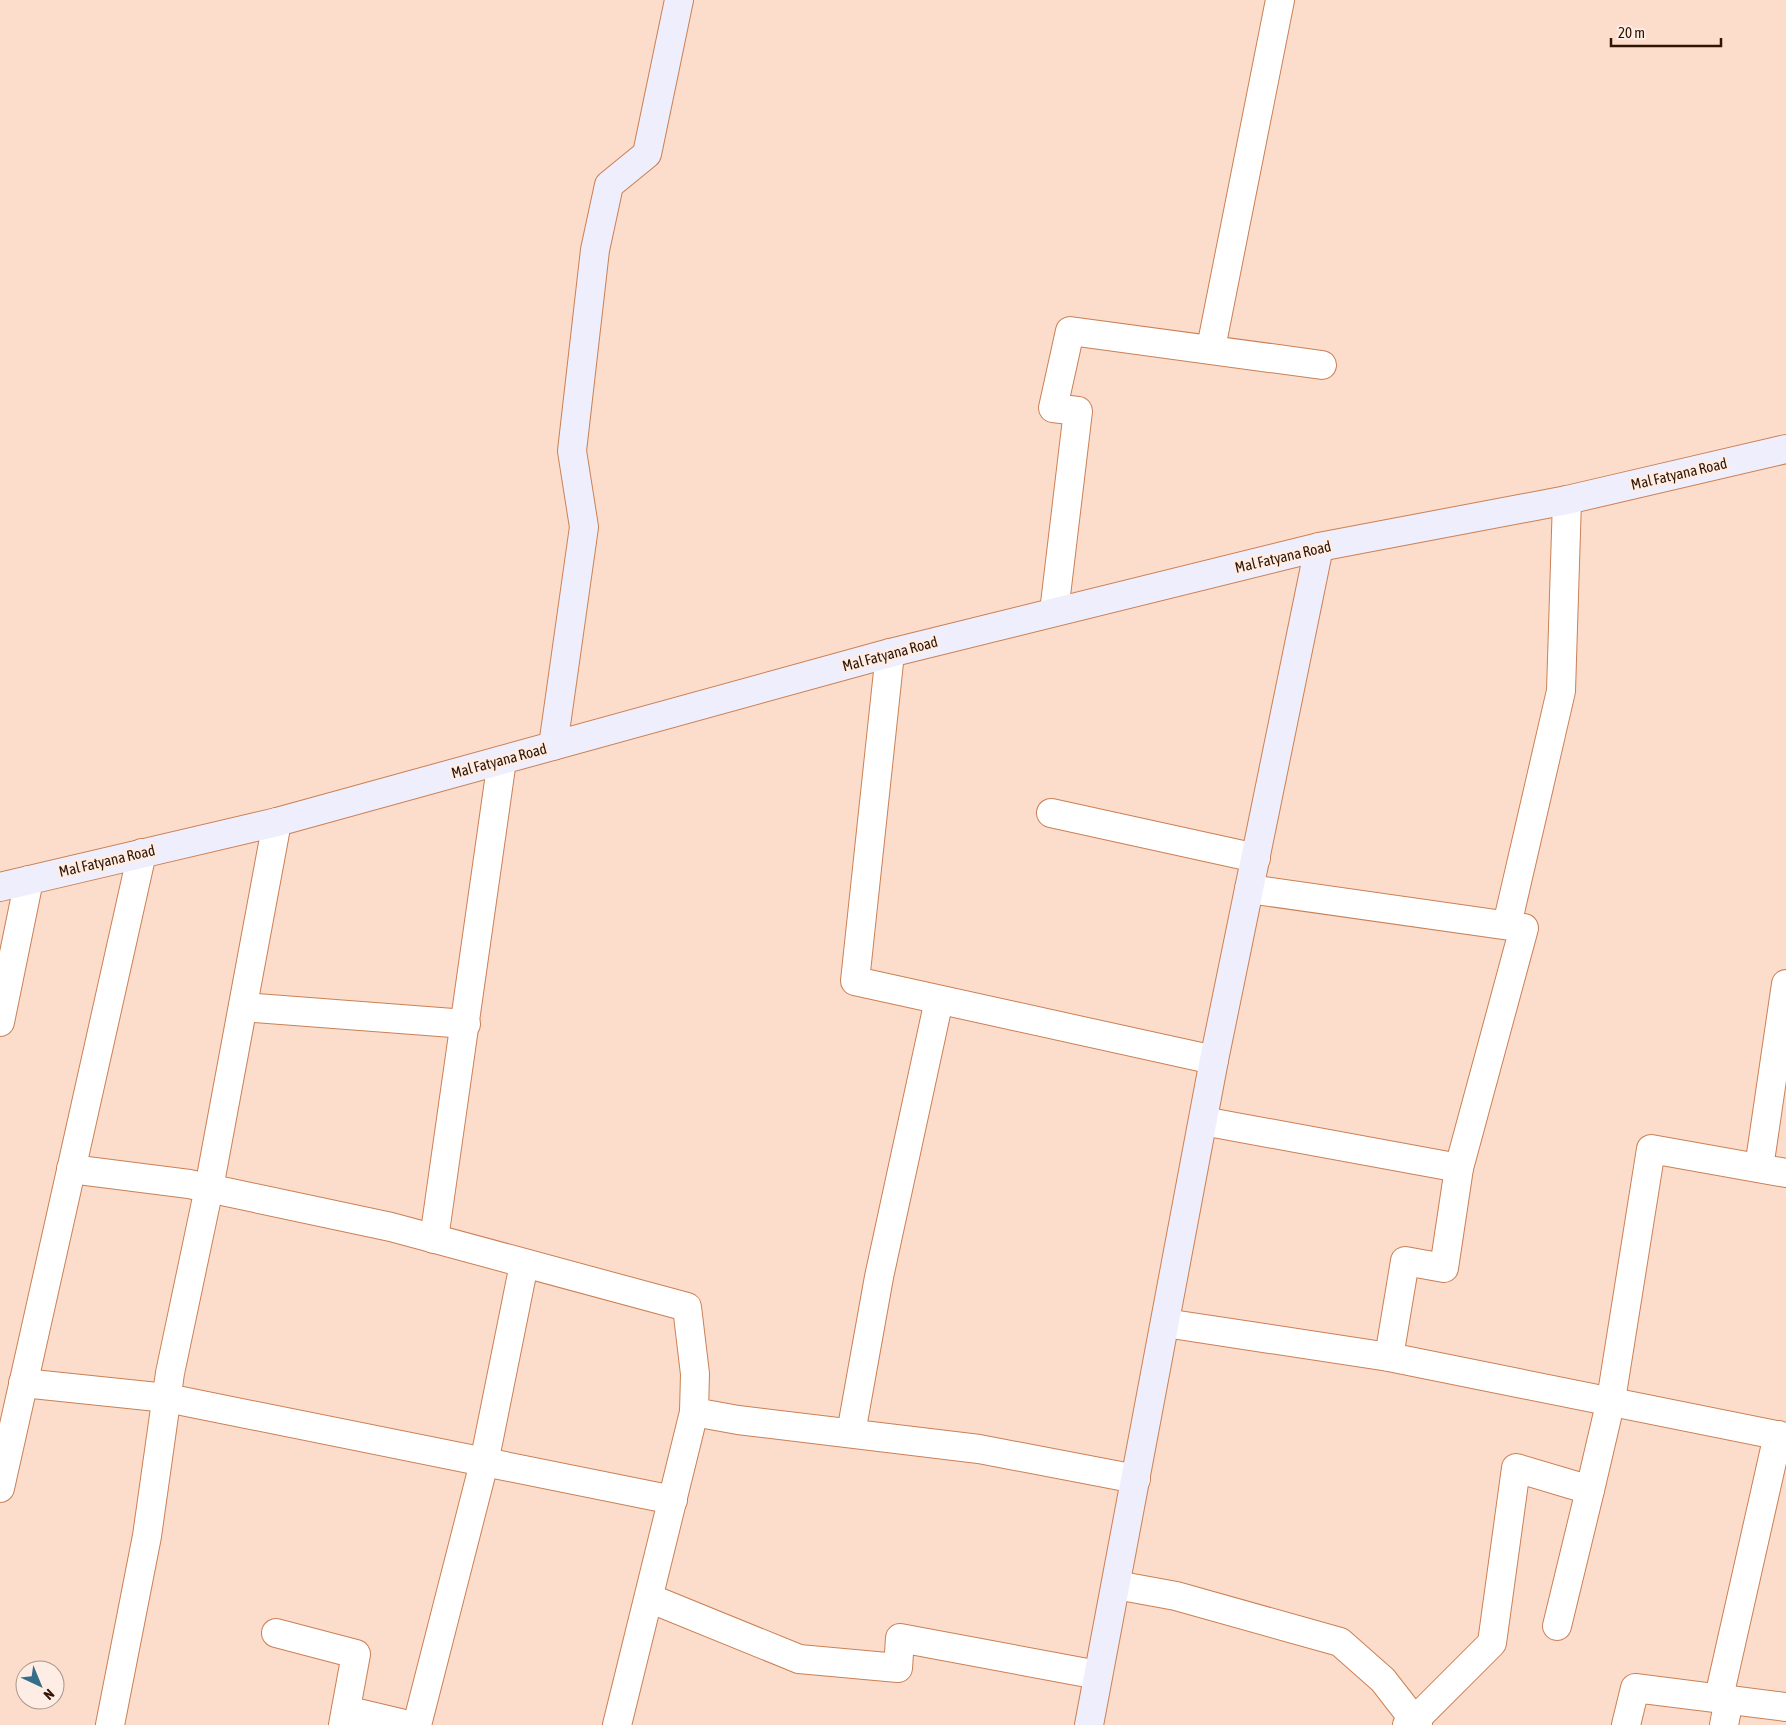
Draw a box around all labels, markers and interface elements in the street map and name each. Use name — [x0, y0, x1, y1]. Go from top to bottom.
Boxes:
scale bar — [1611, 15, 1721, 47]
text: 20 m — [1618, 24, 1645, 41]
street label: Mal Fatyana Road — [1629, 454, 1729, 493]
street label: Mal Fatyana Road — [1233, 537, 1333, 576]
street label: Mal Fatyana Road — [840, 633, 939, 674]
street label: Mal Fatyana Road — [449, 740, 548, 781]
street label: Mal Fatyana Road — [57, 841, 157, 880]
north arrow — [15, 1660, 65, 1710]
text: N — [41, 1686, 58, 1703]

